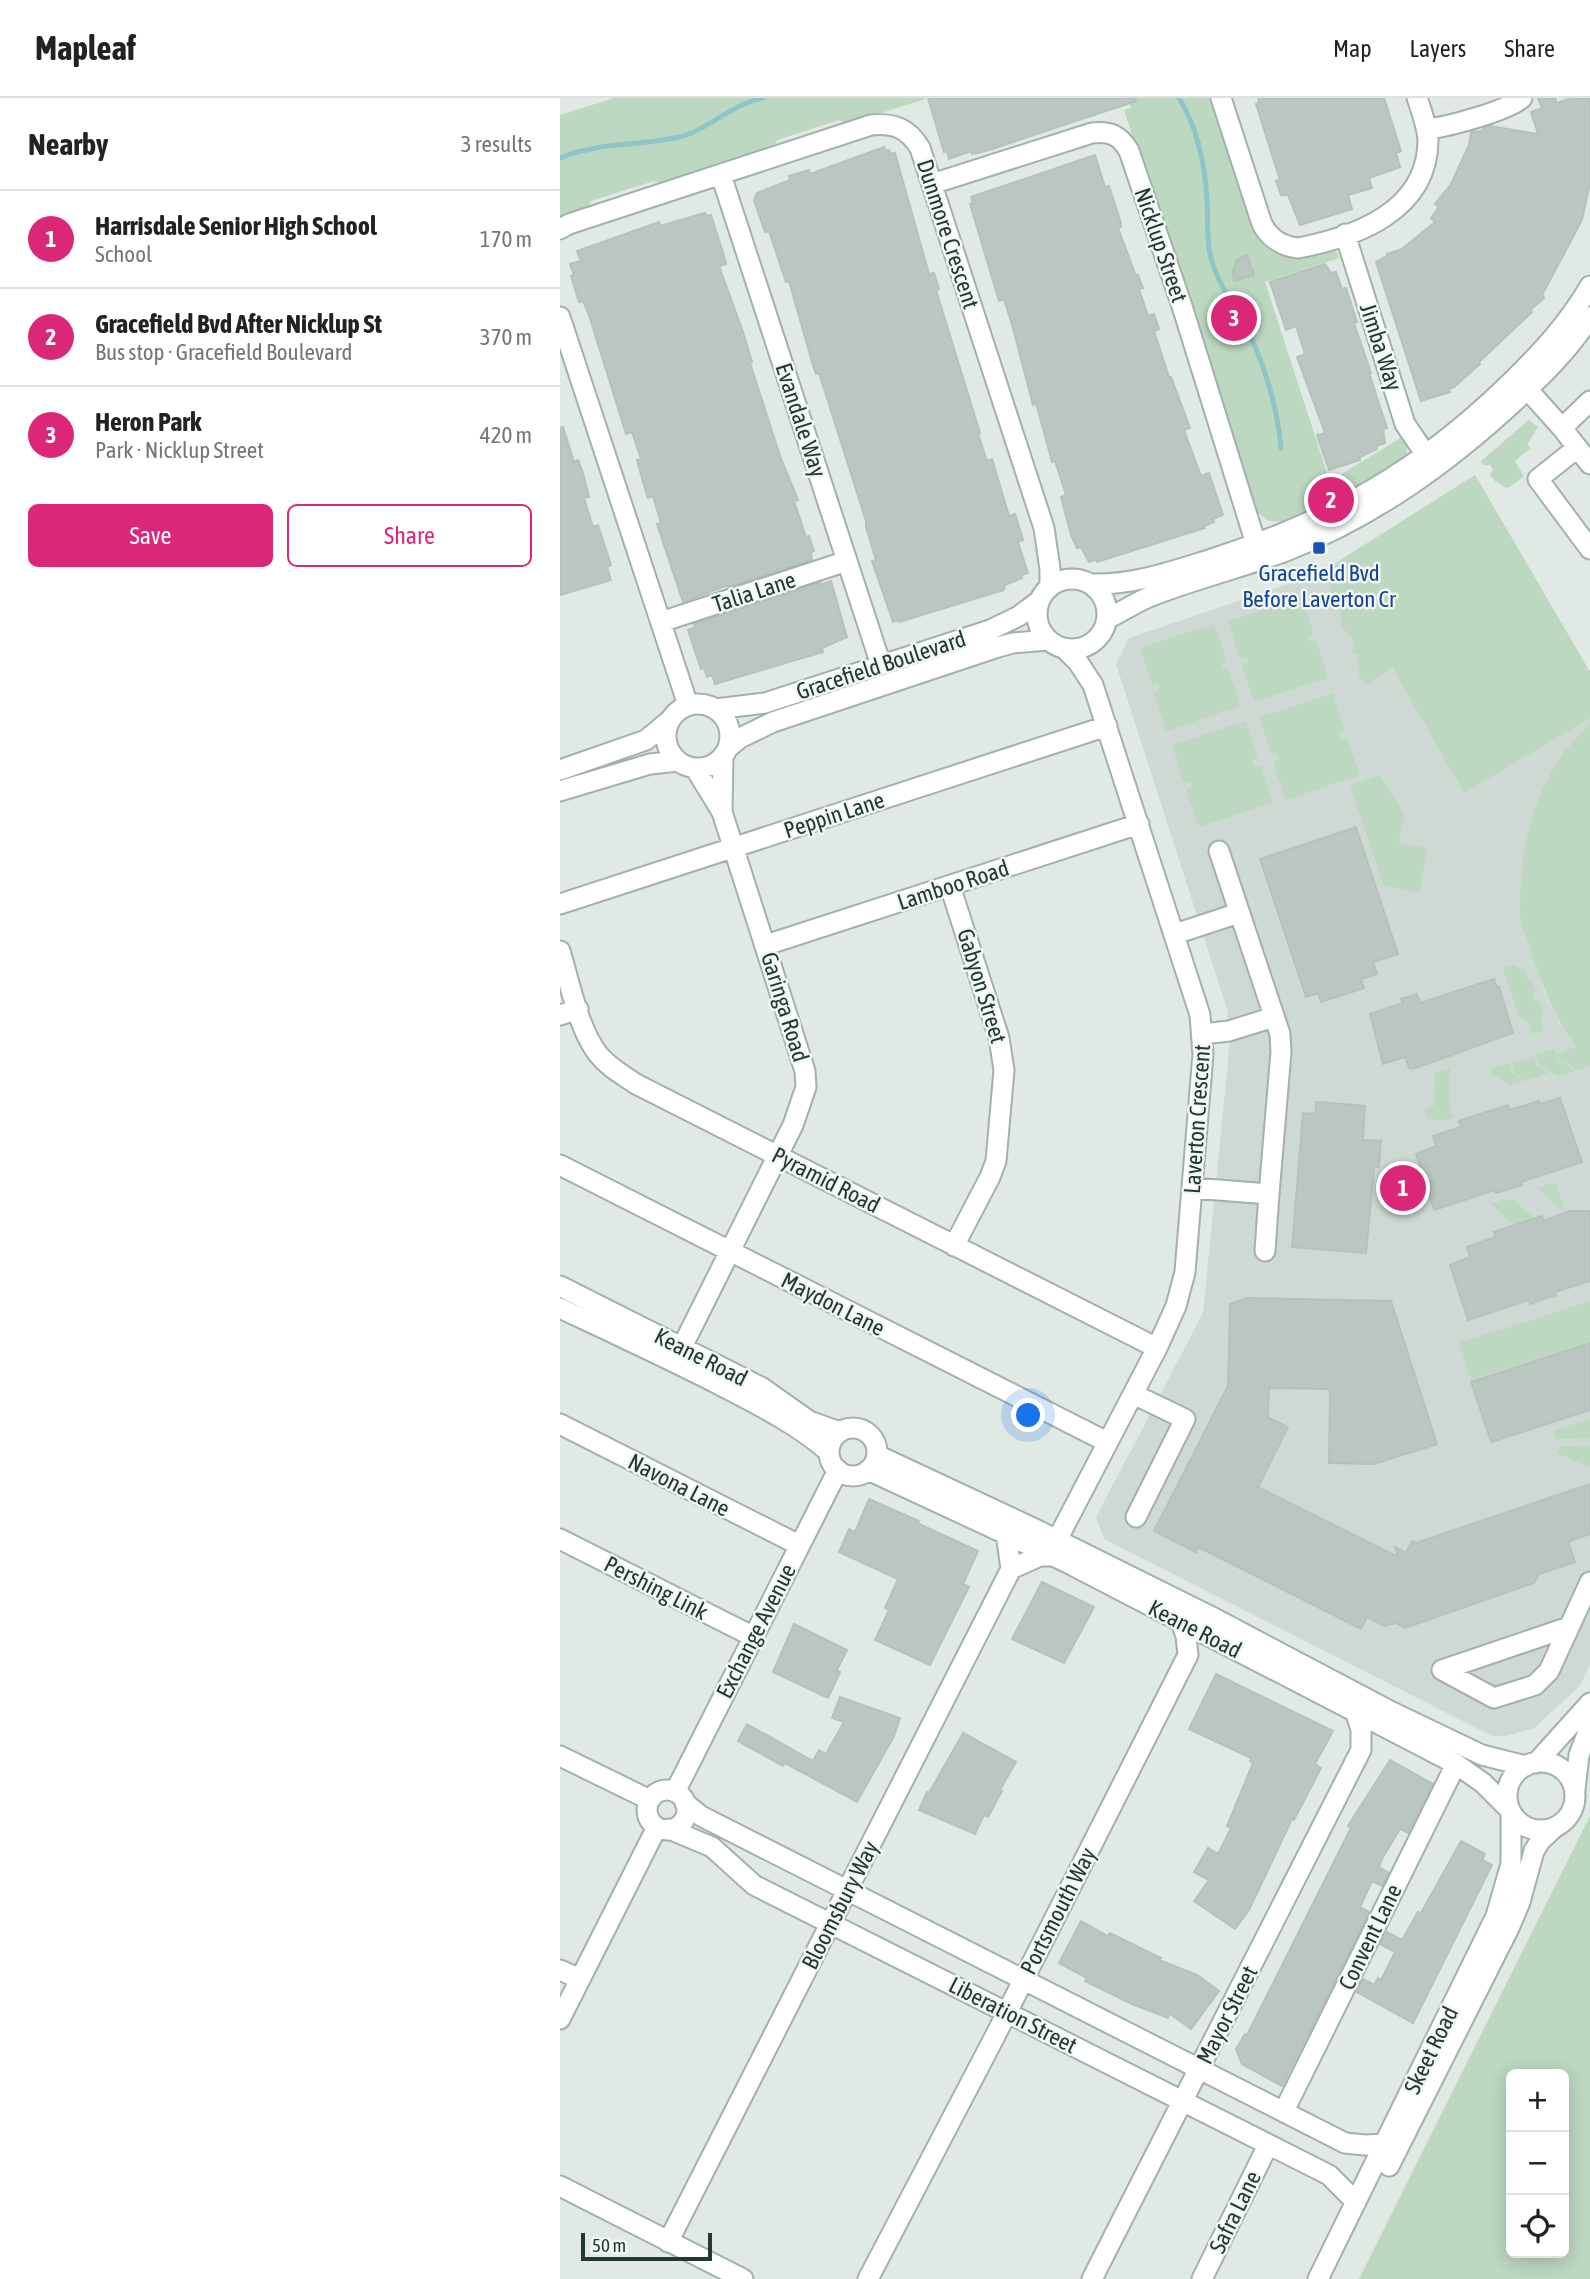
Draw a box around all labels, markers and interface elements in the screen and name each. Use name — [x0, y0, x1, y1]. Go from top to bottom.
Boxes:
text: Mapleaf — [35, 29, 136, 67]
text: Map — [1333, 35, 1372, 62]
text: Layers — [1410, 35, 1466, 62]
text: Share — [1504, 35, 1555, 62]
text: Nearby — [28, 127, 108, 161]
text: 3 results — [461, 131, 532, 157]
street label: Dunmore Crescent — [912, 156, 984, 312]
street label: Nicklup Street — [1129, 184, 1193, 306]
text: Harrisdale Senior High School — [95, 211, 377, 241]
text: 1 — [46, 226, 56, 252]
text: 170 m — [480, 226, 532, 252]
text: School — [95, 241, 152, 267]
pin: 3 — [1211, 292, 1257, 344]
street label: Jimba Way — [1355, 300, 1407, 394]
text: Gracefield Bvd After Nicklup St — [95, 309, 382, 339]
text: 2 — [46, 324, 56, 350]
text: 370 m — [480, 324, 532, 350]
text: Bus stop · Gracefield Boulevard — [95, 339, 352, 365]
street label: Evandale Way — [770, 360, 832, 480]
text: Heron Park — [95, 407, 201, 437]
text: 3 — [46, 422, 56, 448]
text: 420 m — [480, 422, 532, 448]
text: Park · Nicklup Street — [95, 437, 264, 463]
pin: 2 — [1308, 474, 1354, 526]
button: Save — [28, 504, 273, 567]
button: Share — [287, 504, 532, 567]
marker: Gracefield Bvd Before Laverton Cr — [1311, 540, 1327, 556]
place label: Gracefield Bvd Before Laverton Cr — [1242, 560, 1397, 612]
street label: Talia Lane — [709, 566, 799, 618]
street label: Gracefield Boulevard — [793, 625, 969, 705]
street label: Peppin Lane — [780, 787, 888, 843]
street label: Lamboo Road — [894, 855, 1012, 915]
street label: Gabyon Street — [952, 926, 1012, 1046]
street label: Garinga Road — [756, 949, 814, 1065]
street label: Laverton Crescent — [1179, 1043, 1215, 1195]
street label: Pyramid Road — [768, 1142, 884, 1218]
pin: 1 — [1380, 1162, 1426, 1214]
street label: Maydon Lane — [777, 1267, 889, 1341]
street label: Keane Road — [650, 1323, 752, 1391]
your location — [1011, 1398, 1045, 1432]
street label: Navona Lane — [624, 1448, 734, 1522]
street label: Pershing Link — [600, 1551, 712, 1625]
street label: Exchange Avenue — [711, 1560, 801, 1702]
street label: Keane Road — [1144, 1595, 1246, 1663]
street label: Bloomsbury Way — [796, 1836, 884, 1974]
street label: Portsmouth Way — [1015, 1843, 1101, 1979]
street label: Convent Lane — [1333, 1880, 1407, 1994]
street label: Mayor Street — [1191, 1962, 1263, 2068]
street label: Liberation Street — [945, 1972, 1081, 2058]
street label: Skeet Road — [1399, 2002, 1463, 2098]
map controls — [1506, 2069, 1569, 2258]
button: + — [1506, 2069, 1569, 2132]
button: − — [1506, 2132, 1569, 2195]
street label: Safra Lane — [1204, 2167, 1266, 2257]
button: locate — [1506, 2195, 1569, 2258]
scale bar — [581, 2230, 712, 2262]
text: 50 m — [592, 2234, 626, 2256]

